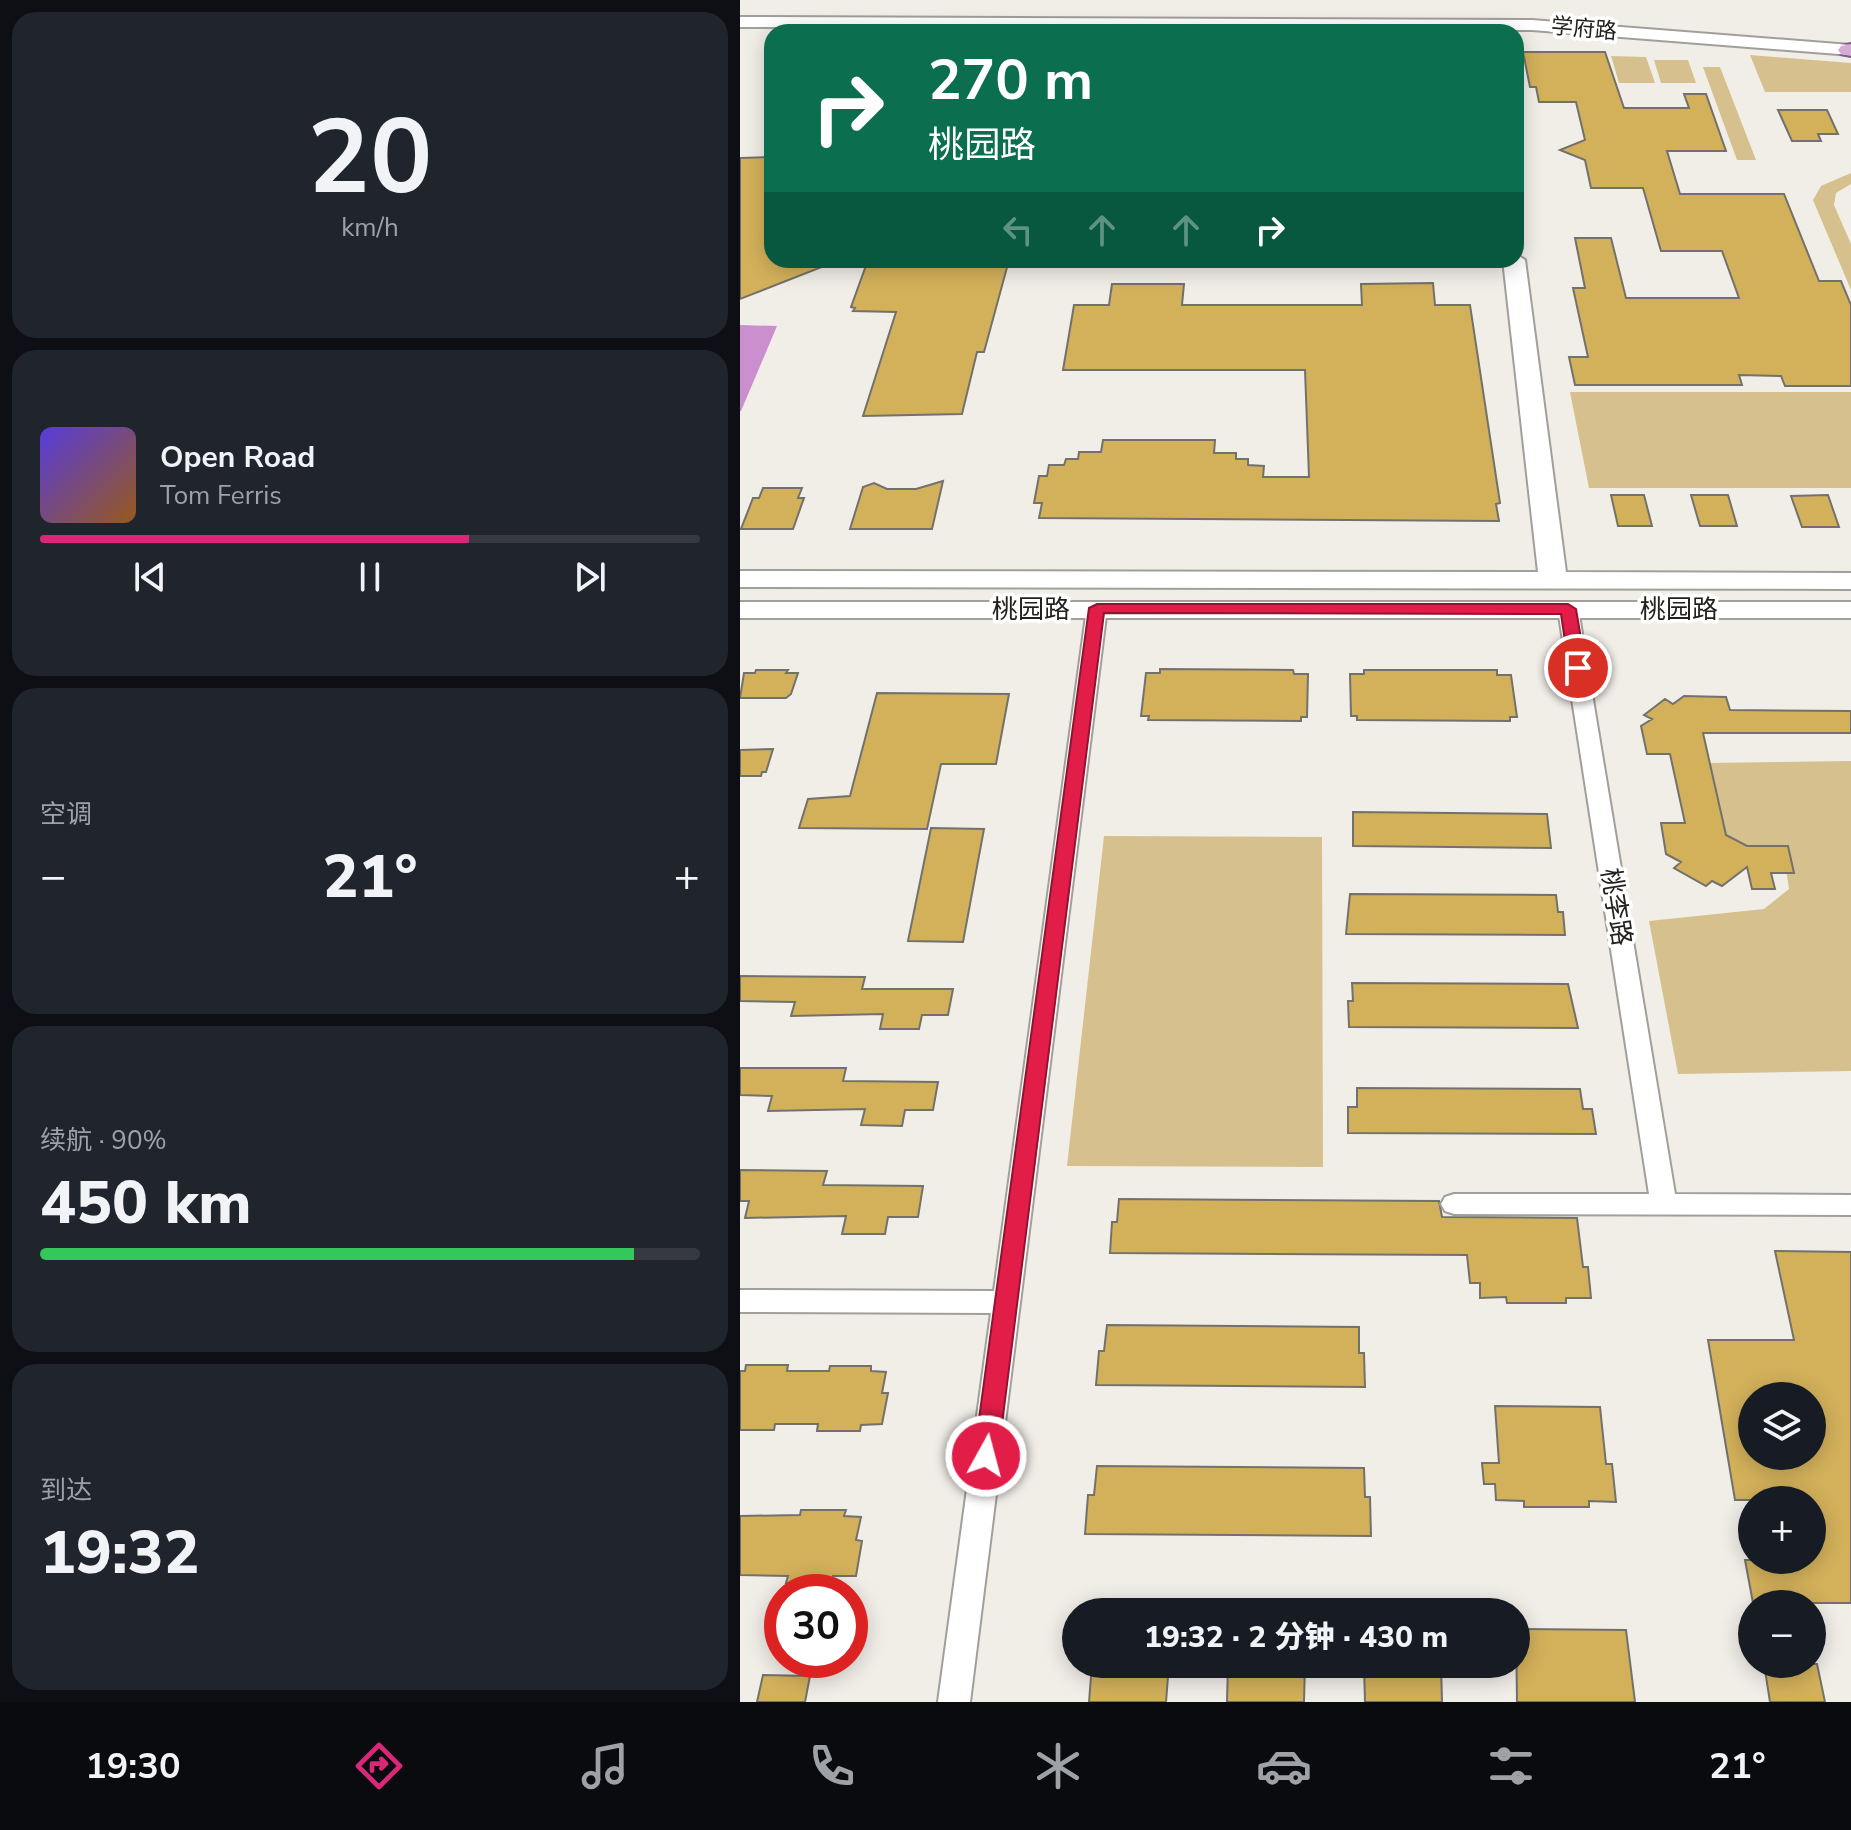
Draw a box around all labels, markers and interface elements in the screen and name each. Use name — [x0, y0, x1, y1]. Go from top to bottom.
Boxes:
street label: 学府路 — [1550, 11, 1618, 47]
text: 270 m — [928, 42, 1093, 119]
icon: right — [796, 56, 900, 160]
text: 20 — [308, 87, 432, 229]
text: 桃园路 — [928, 121, 1036, 170]
icon: left — [996, 208, 1040, 252]
icon: ahead — [1080, 208, 1124, 252]
icon: ahead — [1164, 208, 1208, 252]
icon: right — [1248, 208, 1292, 252]
text: km/h — [341, 210, 399, 245]
text: Open Road — [160, 437, 315, 478]
text: Tom Ferris — [160, 478, 282, 513]
icon: previous — [128, 555, 172, 599]
icon: pause — [348, 555, 392, 599]
icon: next — [568, 555, 612, 599]
street label: 桃园路 — [992, 592, 1070, 627]
street label: 桃园路 — [1640, 592, 1718, 627]
pin — [1544, 634, 1612, 702]
icon: arrive — [1556, 646, 1600, 690]
text: 空调 — [40, 797, 92, 832]
text: 21° — [322, 836, 418, 918]
text: − — [40, 847, 66, 907]
text: + — [674, 847, 700, 907]
street label: 桃李路 — [1593, 866, 1639, 948]
text: 续航 · 90% — [40, 1123, 167, 1158]
text: 450 km — [40, 1162, 252, 1244]
map controls — [1738, 1382, 1826, 1678]
button: layers — [1738, 1382, 1826, 1470]
position arrow — [944, 1414, 1028, 1498]
text: 到达 — [40, 1473, 92, 1508]
button: + — [1738, 1486, 1826, 1574]
text: 19:32 — [40, 1512, 200, 1594]
speed limit sign: 30 — [764, 1574, 868, 1678]
button: − — [1738, 1590, 1826, 1678]
text: 19:32 · 2 分钟 · 430 m — [1144, 1617, 1448, 1658]
icon: directions — [351, 1738, 407, 1794]
icon: music — [577, 1738, 633, 1794]
icon: phone — [804, 1738, 860, 1794]
icon: climate — [1030, 1738, 1086, 1794]
icon: car — [1256, 1738, 1312, 1794]
icon: filters — [1483, 1738, 1539, 1794]
text: 19:30 — [85, 1742, 181, 1791]
text: 21° — [1709, 1742, 1766, 1791]

